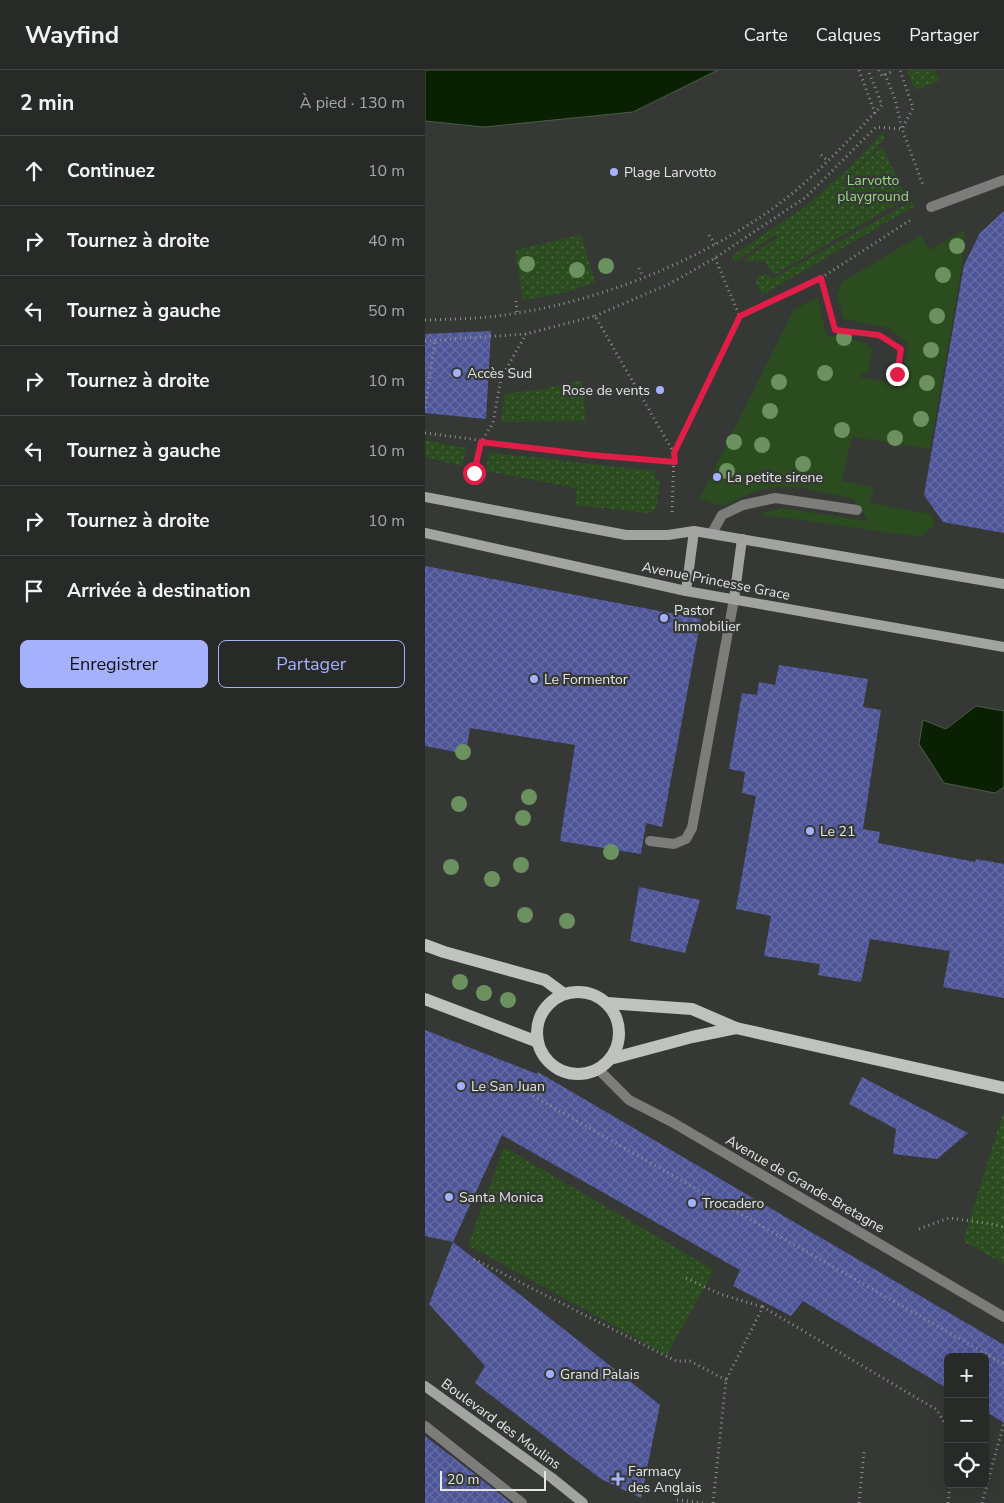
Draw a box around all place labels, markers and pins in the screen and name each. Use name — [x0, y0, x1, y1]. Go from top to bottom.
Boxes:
place label: Plage Larvotto — [624, 163, 716, 182]
marker: Plage Larvotto — [608, 166, 620, 178]
place label: Accès Sud — [467, 364, 532, 383]
marker: Accès Sud — [451, 367, 463, 379]
place label: Rose de vents — [562, 381, 650, 400]
marker: Rose de vents — [654, 384, 666, 396]
place label: La petite sirene — [727, 468, 823, 487]
marker: La petite sirene — [711, 471, 723, 483]
place label: Pastor Immobilier — [674, 601, 741, 636]
marker: Pastor Immobilier — [658, 612, 670, 624]
place label: Le Formentor — [544, 670, 628, 689]
marker: Le Formentor — [528, 673, 540, 685]
place label: Le 21 — [820, 822, 855, 841]
marker: Le 21 — [804, 825, 816, 837]
place label: Le San Juan — [471, 1077, 545, 1096]
marker: Le San Juan — [455, 1080, 467, 1092]
place label: Santa Monica — [459, 1188, 544, 1207]
marker: Santa Monica — [443, 1191, 455, 1203]
place label: Trocadero — [702, 1194, 764, 1213]
marker: Trocadero — [686, 1197, 698, 1209]
place label: Grand Palais — [560, 1365, 640, 1384]
marker: Grand Palais — [544, 1368, 556, 1380]
place label: Farmacy des Anglais — [628, 1462, 702, 1497]
marker: Farmacy des Anglais — [612, 1473, 624, 1485]

